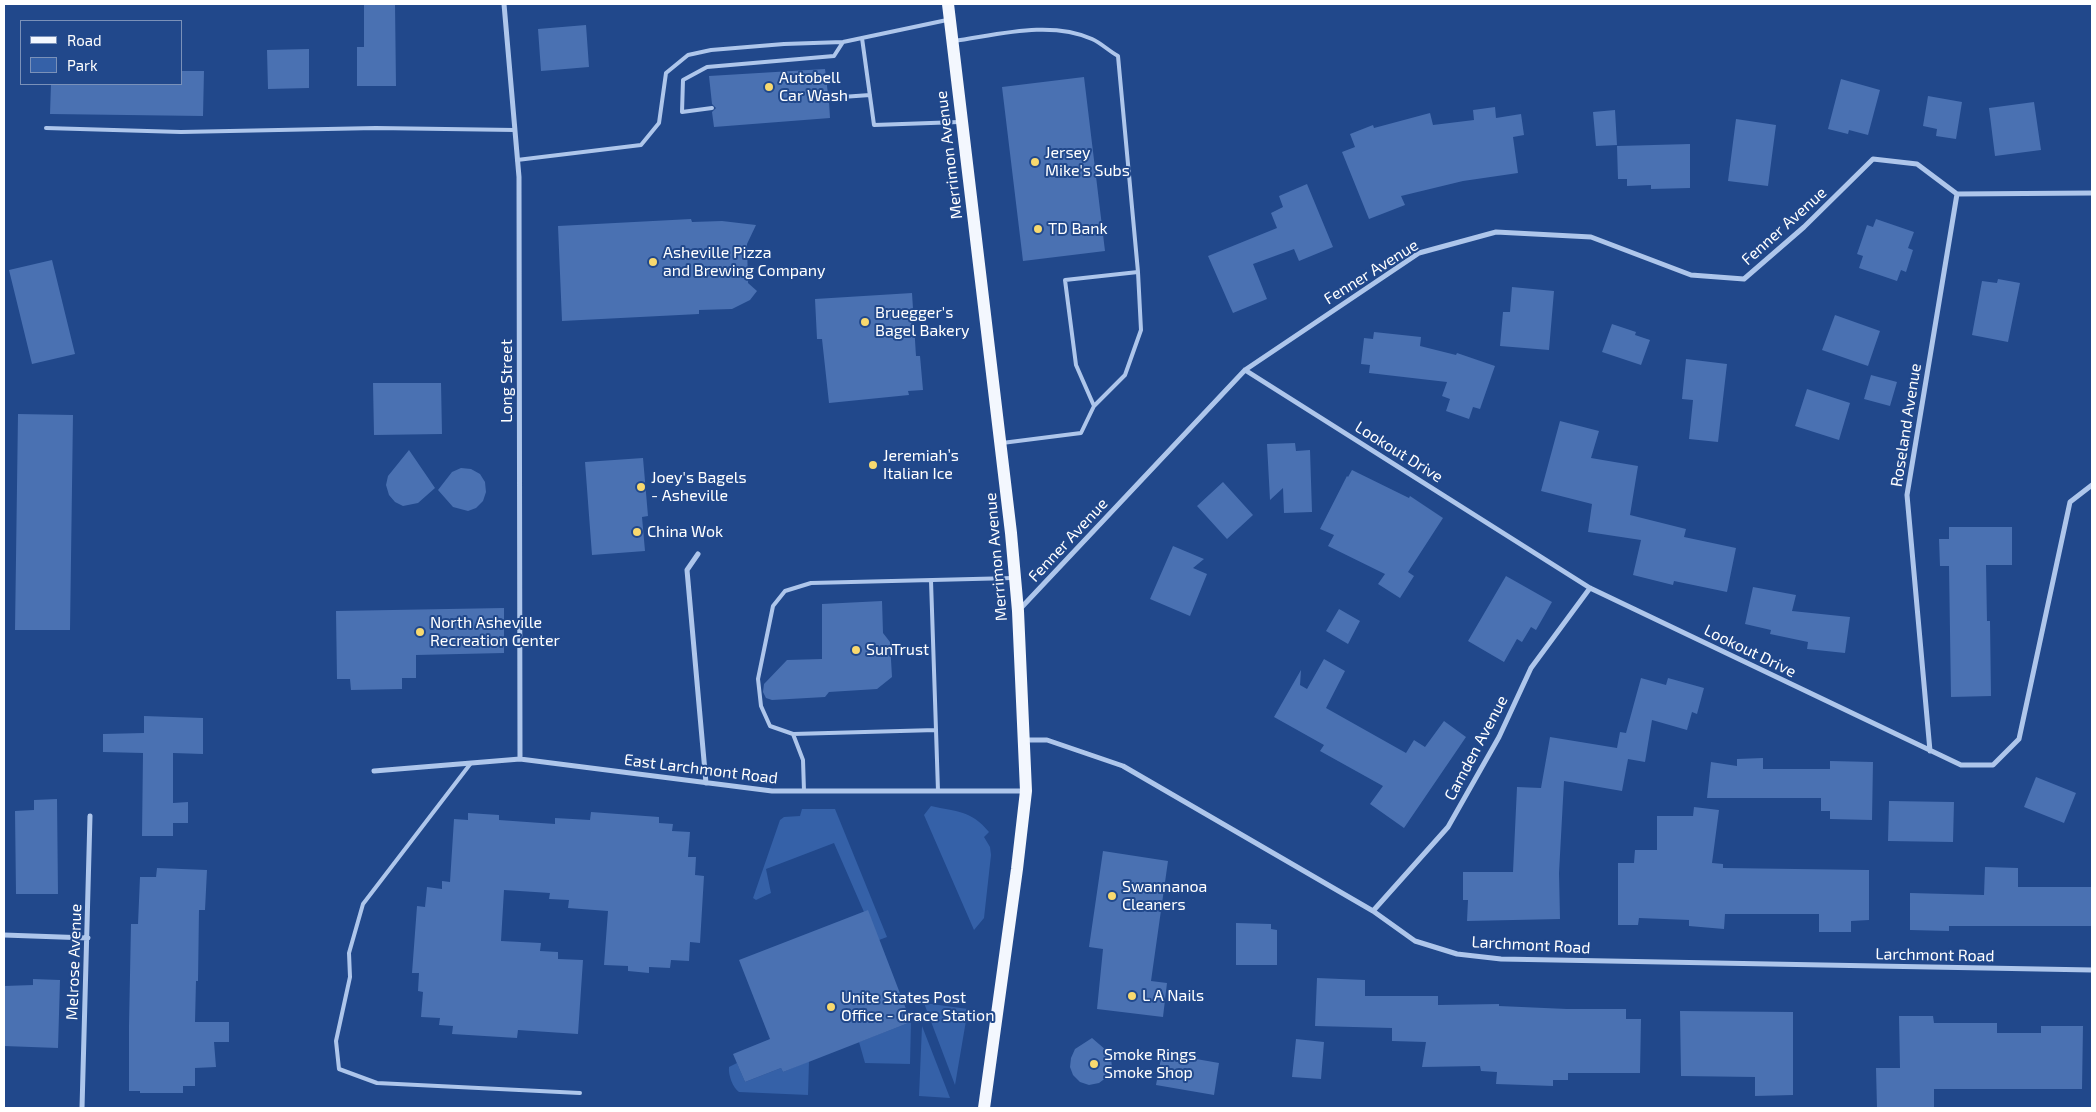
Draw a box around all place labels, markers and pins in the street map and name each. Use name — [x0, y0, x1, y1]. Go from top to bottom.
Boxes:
place label: Autobell Car Wash — [779, 68, 848, 106]
marker: Autobell Car Wash — [763, 81, 775, 93]
place label: Jersey Mike's Subs — [1045, 143, 1130, 181]
marker: Jersey Mike's Subs — [1029, 156, 1041, 168]
place label: TD Bank — [1048, 219, 1108, 239]
marker: TD Bank — [1032, 223, 1044, 235]
place label: Asheville Pizza and Brewing Company — [663, 243, 826, 281]
marker: Asheville Pizza and Brewing Company — [647, 256, 659, 268]
place label: Bruegger's Bagel Bakery — [875, 303, 970, 341]
marker: Bruegger's Bagel Bakery — [859, 316, 871, 328]
place label: Jeremiah’s Italian Ice — [883, 446, 959, 484]
marker: Jeremiah’s Italian Ice — [867, 459, 879, 471]
place label: Joey's Bagels - Asheville — [651, 468, 747, 506]
marker: Joey's Bagels - Asheville — [635, 481, 647, 493]
place label: China Wok — [647, 522, 723, 542]
marker: China Wok — [631, 526, 643, 538]
place label: North Asheville Recreation Center — [430, 613, 560, 651]
marker: North Asheville Recreation Center — [414, 626, 426, 638]
place label: SunTrust — [866, 640, 929, 660]
marker: SunTrust — [850, 644, 862, 656]
place label: Swannanoa Cleaners — [1122, 877, 1207, 915]
marker: Swannanoa Cleaners — [1106, 890, 1118, 902]
place label: L A Nails — [1142, 986, 1204, 1006]
place label: Unite States Post Office - Grace Station — [841, 988, 994, 1026]
marker: L A Nails — [1126, 990, 1138, 1002]
marker: Unite States Post Office - Grace Station — [825, 1001, 837, 1013]
place label: Smoke Rings Smoke Shop — [1104, 1045, 1196, 1083]
marker: Smoke Rings Smoke Shop — [1088, 1058, 1100, 1070]

